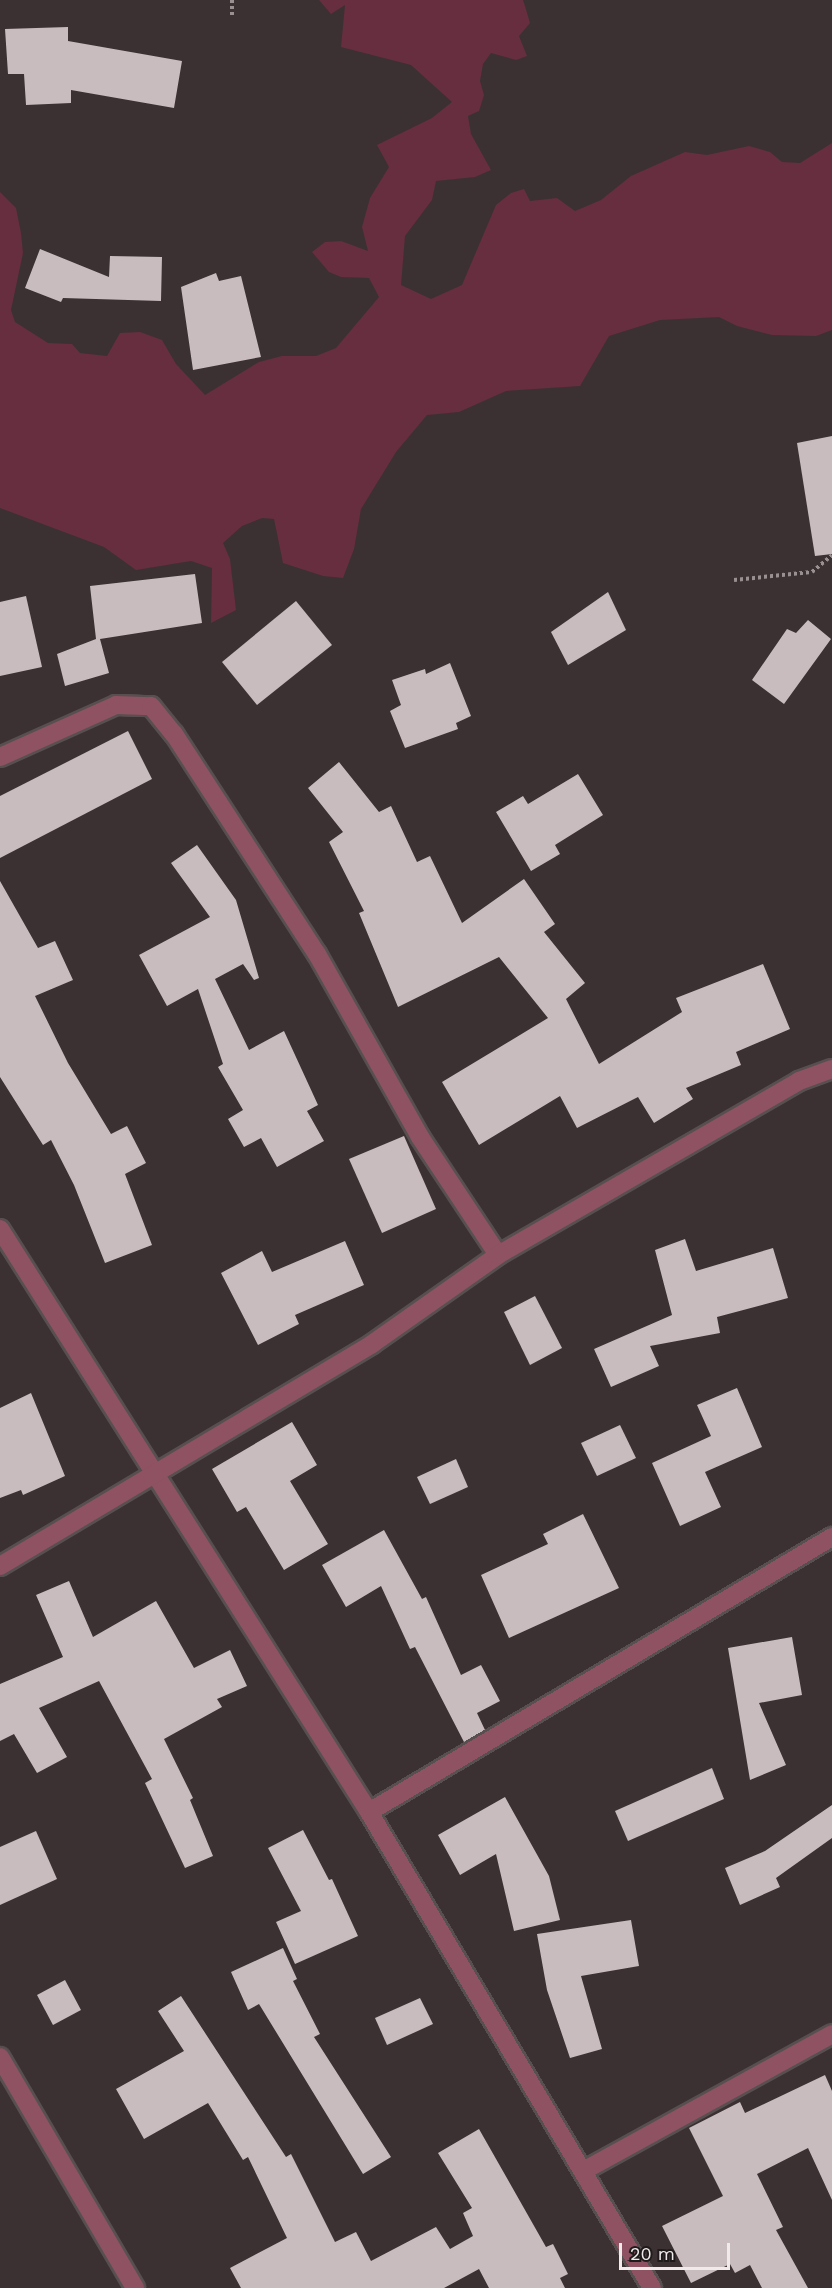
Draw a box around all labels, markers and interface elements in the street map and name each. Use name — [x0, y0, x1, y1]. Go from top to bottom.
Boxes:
scale bar — [622, 2231, 733, 2269]
text: 20 m — [630, 2243, 675, 2264]

